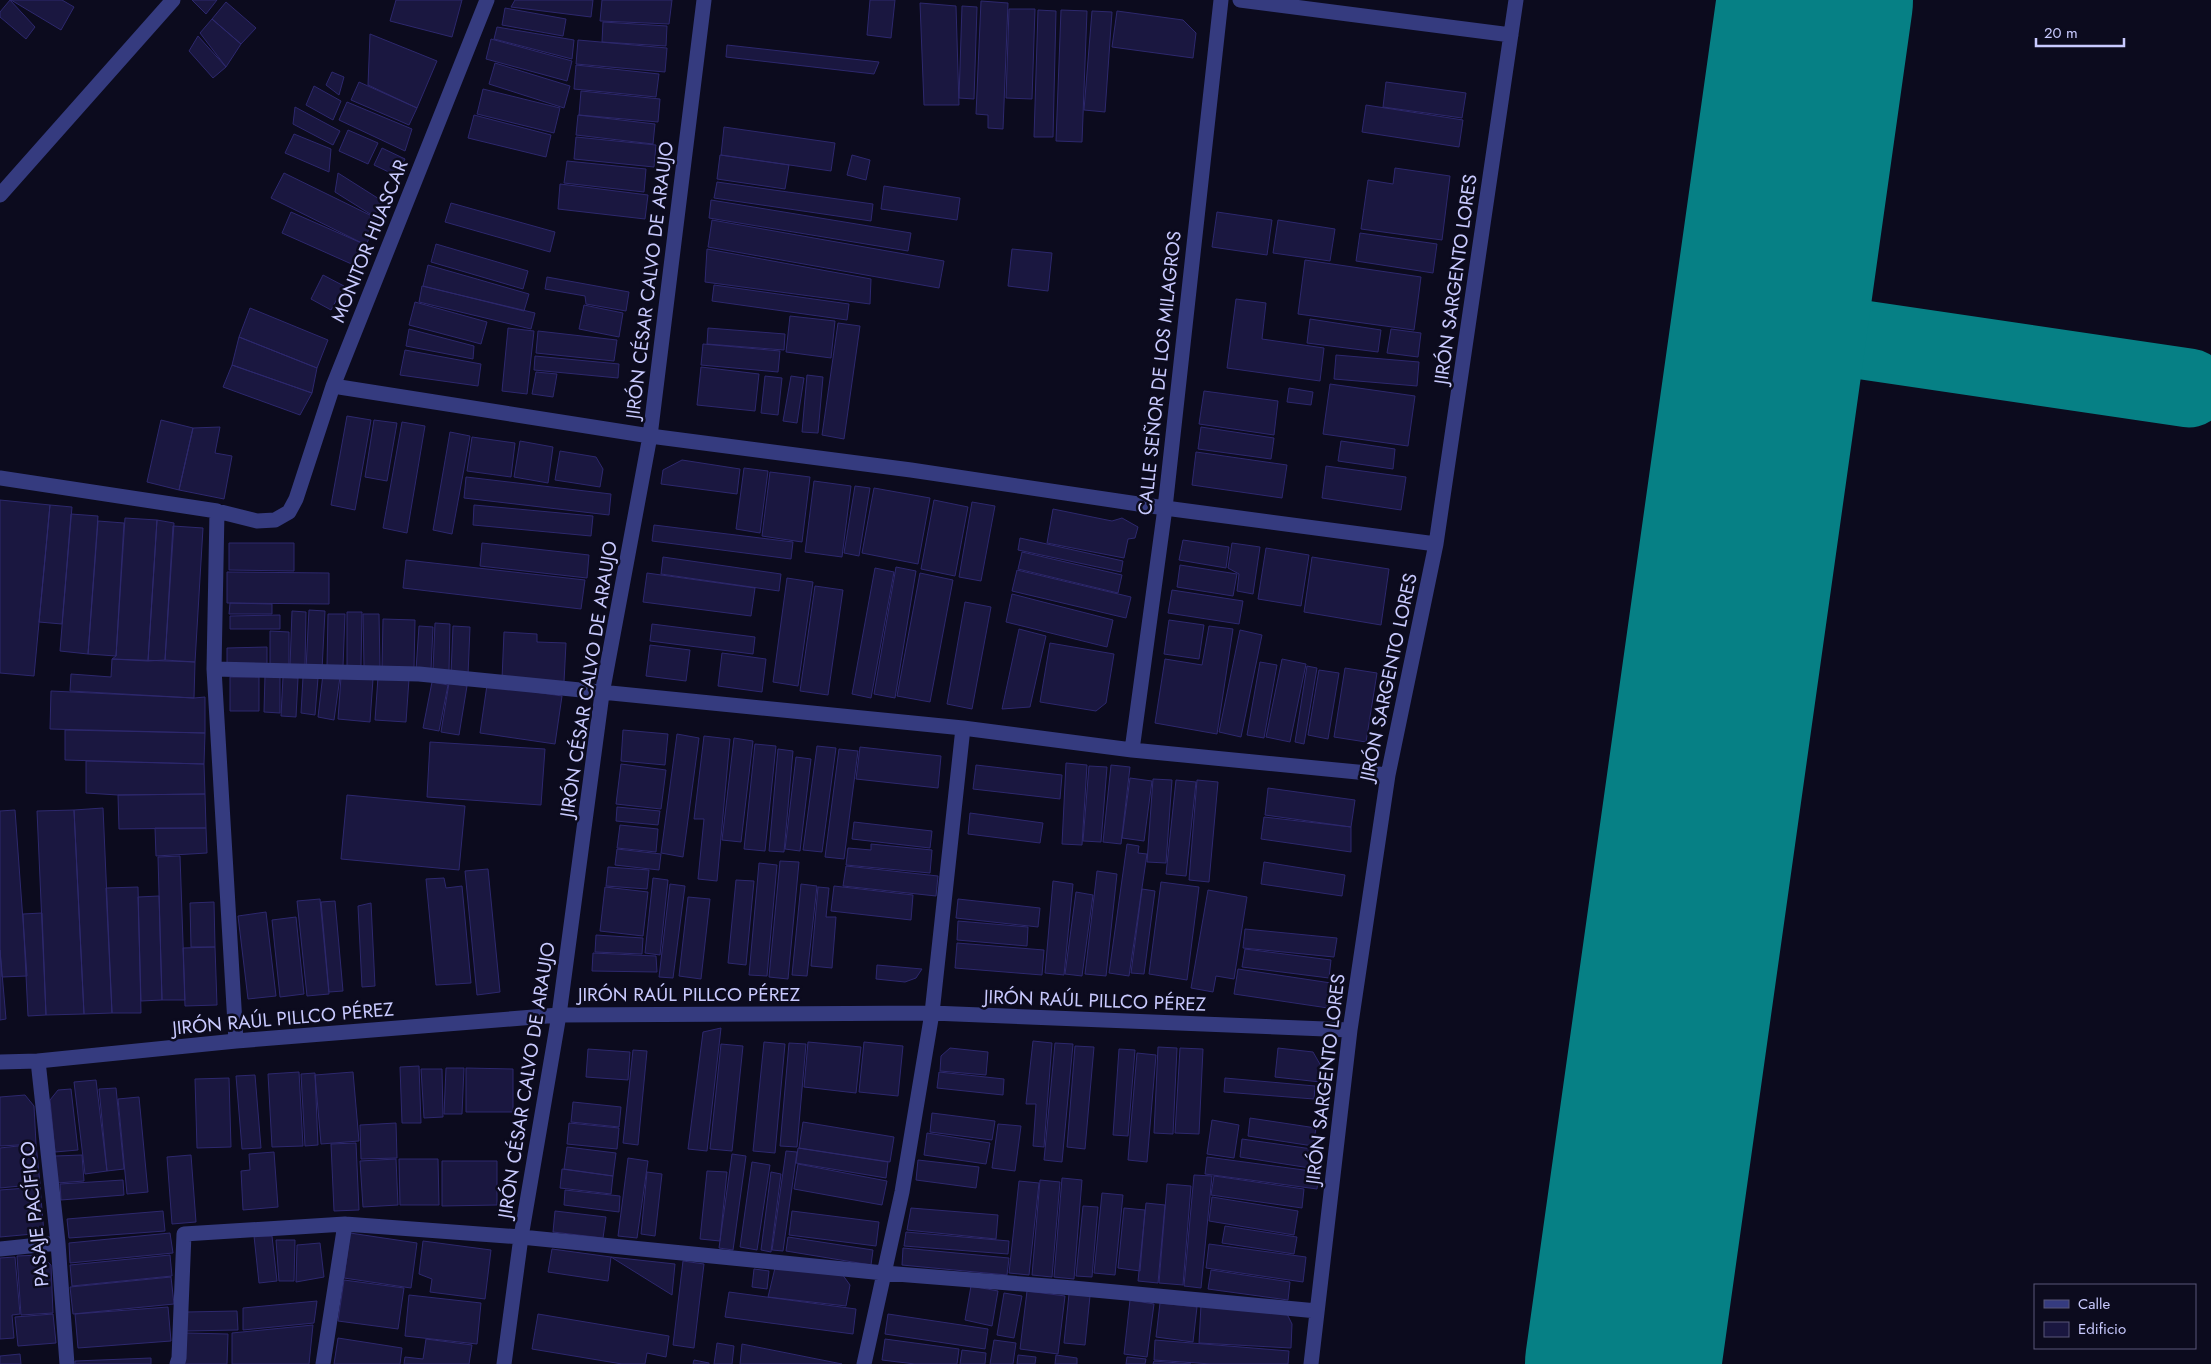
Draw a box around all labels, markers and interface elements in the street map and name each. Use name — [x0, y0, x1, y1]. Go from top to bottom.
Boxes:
scale bar — [2036, 15, 2124, 47]
text: 20 m — [2044, 22, 2078, 44]
street label: JIRÓN CÉSAR CALVO DE ARAUJO — [619, 140, 680, 423]
street label: MONITOR HUASCAR — [324, 155, 415, 327]
street label: JIRÓN SARGENTO LORES — [1427, 172, 1484, 389]
street label: CALLE SEÑOR DE LOS MILAGROS — [1131, 230, 1188, 516]
street label: JIRÓN CÉSAR CALVO DE ARAUJO — [553, 539, 624, 822]
street label: JIRÓN SARGENTO LORES — [1353, 571, 1424, 786]
street label: JIRÓN CÉSAR CALVO DE ARAUJO — [491, 940, 562, 1223]
street label: JIRÓN SARGENTO LORES — [1299, 972, 1352, 1189]
street label: JIRÓN RAÚL PILLCO PÉREZ — [575, 981, 800, 1008]
street label: JIRÓN RAÚL PILLCO PÉREZ — [980, 983, 1207, 1018]
street label: JIRÓN RAÚL PILLCO PÉREZ — [168, 995, 395, 1042]
street label: PASAJE PACÍFICO — [13, 1140, 56, 1288]
legend — [2034, 1284, 2196, 1349]
text: Calle — [2078, 1293, 2110, 1315]
text: Edificio — [2078, 1318, 2126, 1340]

